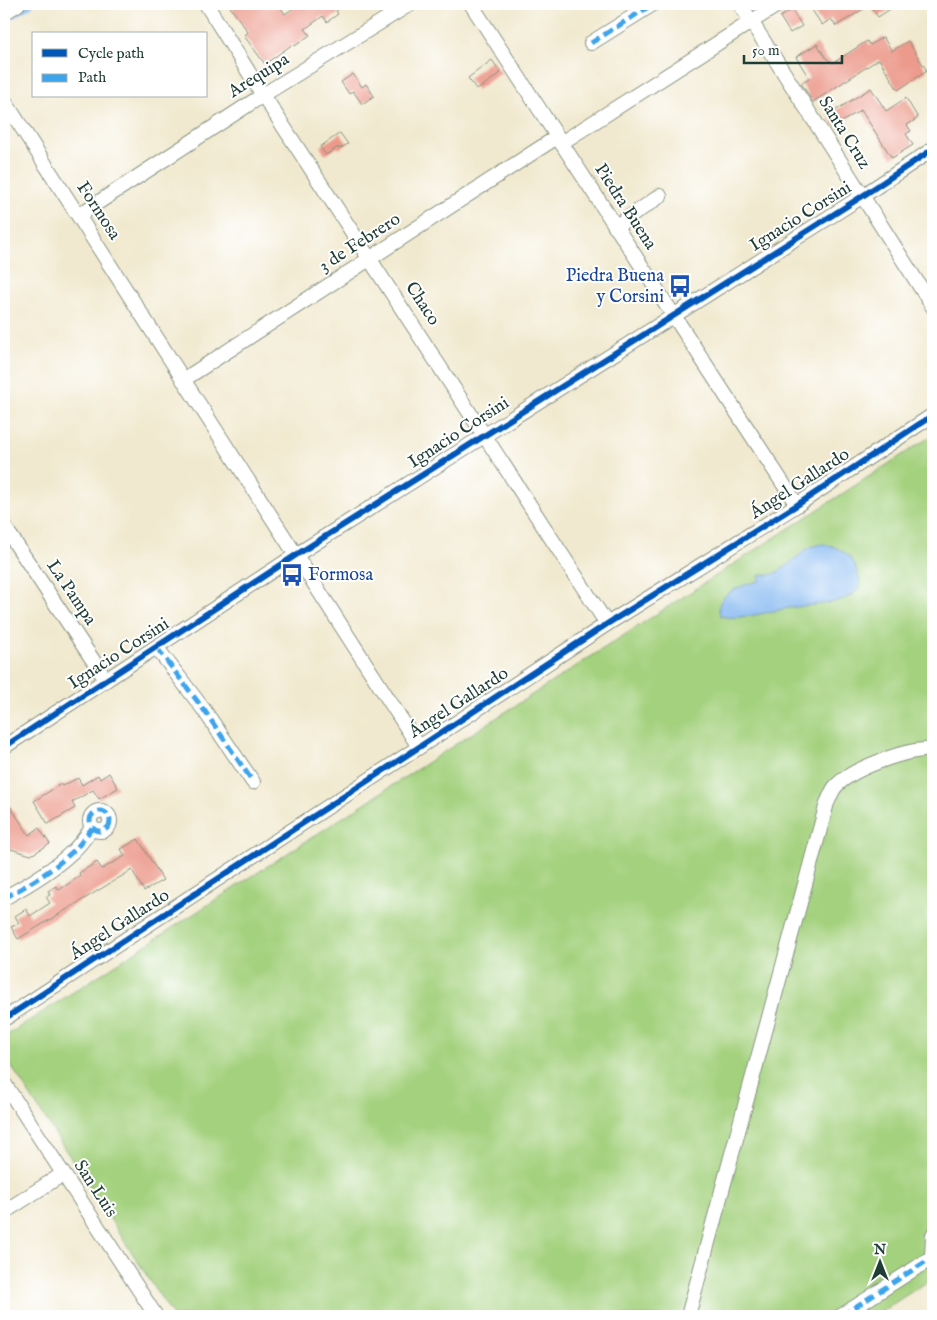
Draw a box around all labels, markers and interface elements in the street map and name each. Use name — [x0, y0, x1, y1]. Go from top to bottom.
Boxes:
legend — [32, 32, 208, 98]
scale bar — [744, 32, 842, 64]
text: 50 m — [752, 41, 780, 60]
text: Cycle path — [78, 44, 144, 63]
street label: Arequipa — [223, 48, 294, 104]
text: Path — [78, 68, 106, 87]
street label: Santa Cruz — [813, 92, 875, 174]
street label: Piedra Buena — [589, 160, 662, 255]
street label: Formosa — [71, 177, 126, 245]
street label: Ignacio Corsini — [746, 177, 856, 257]
street label: 3 de Febrero — [315, 208, 405, 278]
place label: Piedra Buena y Corsini — [566, 265, 664, 309]
bus stop icon: Piedra Buena y Corsini — [667, 273, 693, 299]
street label: Chaco — [399, 278, 445, 330]
street label: Ignacio Corsini — [404, 392, 514, 474]
street label: Ángel Gallardo — [744, 441, 854, 525]
street label: La Pampa — [41, 556, 101, 630]
bus stop icon: Formosa — [279, 562, 305, 588]
place label: Formosa — [308, 564, 373, 587]
street label: Ignacio Corsini — [64, 613, 174, 695]
street label: Ángel Gallardo — [403, 660, 513, 744]
street label: Ángel Gallardo — [64, 882, 174, 966]
street label: San Luis — [68, 1156, 122, 1222]
north arrow — [854, 1238, 904, 1288]
text: N — [873, 1241, 886, 1259]

